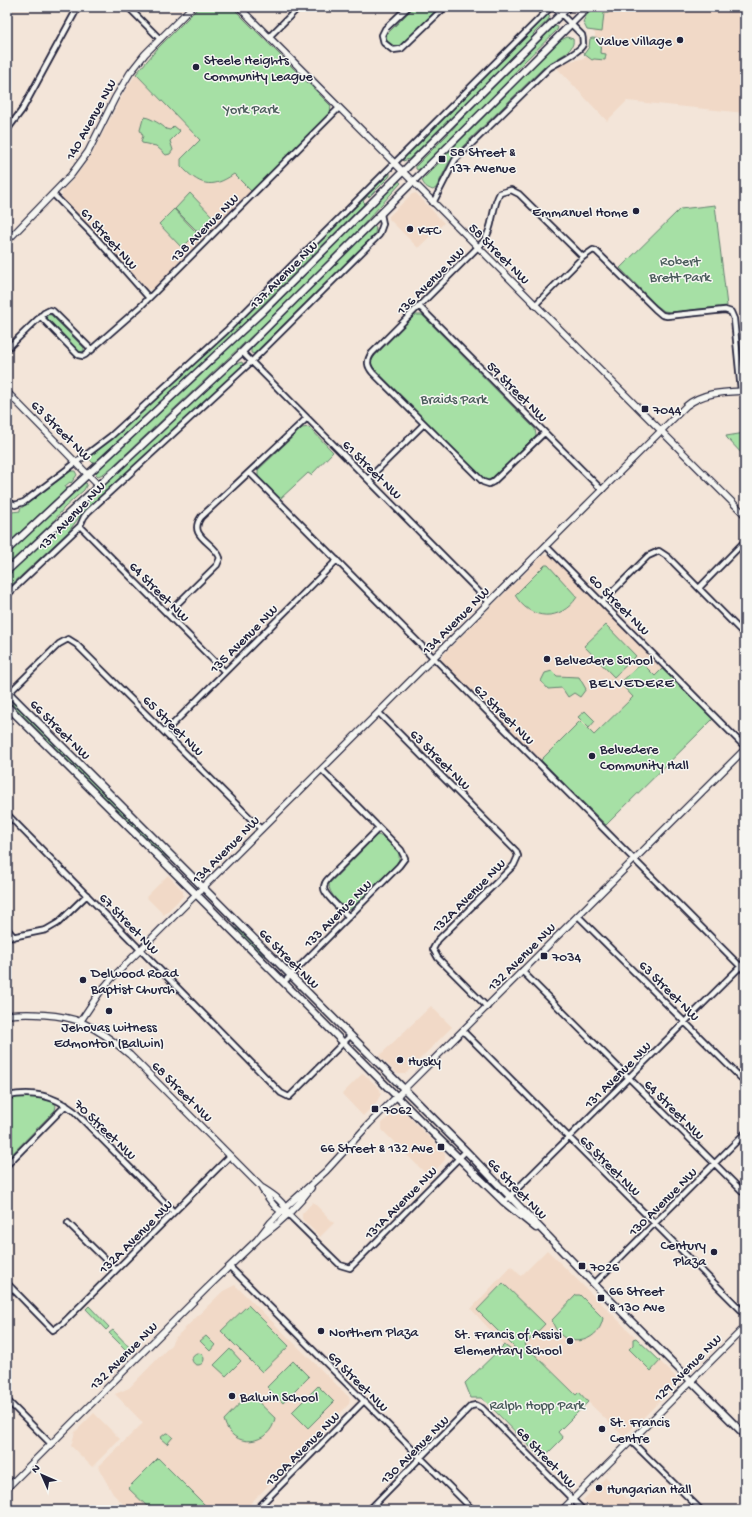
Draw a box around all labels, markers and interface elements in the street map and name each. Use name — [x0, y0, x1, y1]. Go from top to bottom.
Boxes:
place label: Value Village — [595, 34, 673, 51]
marker: Value Village — [675, 35, 685, 45]
place label: Steele Heights Community League — [204, 53, 314, 86]
marker: Steele Heights Community League — [191, 62, 201, 72]
street label: 140 Avenue NW — [62, 77, 121, 165]
park label: York Park — [222, 102, 280, 119]
place label: 58 Street & 137 Avenue — [449, 145, 516, 178]
marker: 58 Street & 137 Avenue — [437, 154, 447, 164]
street label: 138 Avenue NW — [167, 191, 244, 267]
street label: 61 Street NW — [76, 205, 141, 274]
place label: Emmanuel Home — [532, 205, 629, 222]
marker: Emmanuel Home — [631, 206, 641, 216]
street label: 58 Street NW — [464, 220, 533, 289]
place label: KFC — [418, 223, 442, 240]
marker: KFC — [405, 224, 415, 234]
street label: 137 Avenue NW — [246, 238, 323, 314]
street label: 136 Avenue NW — [393, 244, 470, 320]
park label: Robert Brett Park — [649, 254, 712, 287]
street label: 59 Street NW — [482, 359, 550, 427]
park label: Braids Park — [420, 392, 489, 409]
street label: 63 Street NW — [26, 398, 94, 466]
place label: 7044 — [652, 403, 682, 420]
marker: 7044 — [640, 404, 650, 414]
street label: 61 Street NW — [338, 437, 405, 504]
street label: 137 Avenue NW — [35, 478, 110, 556]
street label: 64 Street NW — [124, 559, 192, 627]
street label: 60 Street NW — [584, 571, 653, 640]
street label: 134 Avenue NW — [418, 584, 494, 660]
street label: 135 Avenue NW — [206, 602, 283, 678]
place label: Belvedere School — [554, 653, 653, 670]
marker: Belvedere School — [542, 654, 552, 664]
district label: BELVEDERE — [588, 675, 675, 693]
street label: 62 Street NW — [469, 682, 537, 750]
street label: 65 Street NW — [138, 693, 206, 761]
street label: 66 Street NW — [25, 697, 93, 765]
street label: 63 Street NW — [405, 727, 473, 795]
place label: Belvedere Community Hall — [599, 742, 689, 775]
marker: Belvedere Community Hall — [587, 751, 597, 761]
street label: 134 Avenue NW — [188, 813, 264, 889]
street label: 132A Avenue NW — [428, 856, 510, 938]
street label: 133 Avenue NW — [300, 877, 377, 953]
street label: 67 Street NW — [95, 890, 162, 959]
street label: 132 Avenue NW — [484, 920, 561, 996]
street label: 66 Street NW — [254, 926, 322, 994]
place label: 7034 — [551, 950, 581, 967]
marker: 7034 — [539, 951, 549, 961]
street label: 63 Street NW — [634, 958, 702, 1026]
place label: Delwood Road Baptist Church — [90, 966, 180, 999]
marker: Delwood Road Baptist Church — [78, 975, 88, 985]
marker: Jehovas witness Edmonton (Balwin) — [104, 1006, 114, 1016]
place label: Jehovas witness Edmonton (Balwin) — [54, 1020, 164, 1053]
street label: 131 Avenue NW — [581, 1038, 656, 1114]
place label: Husky — [408, 1054, 441, 1071]
marker: Husky — [395, 1055, 405, 1065]
street label: 68 Street NW — [147, 1059, 216, 1127]
street label: 64 Street NW — [639, 1077, 707, 1145]
street label: 70 Street NW — [69, 1096, 139, 1165]
place label: 7062 — [382, 1103, 412, 1120]
marker: 7062 — [370, 1104, 380, 1114]
street label: 65 Street NW — [575, 1133, 643, 1201]
place label: 66 Street & 132 Ave — [320, 1141, 434, 1158]
marker: 66 Street & 132 Ave — [436, 1142, 446, 1152]
street label: 66 Street NW — [483, 1155, 550, 1224]
street label: 131A Avenue NW — [361, 1164, 442, 1245]
street label: 130 Avenue NW — [625, 1165, 702, 1242]
street label: 132A Avenue NW — [95, 1197, 177, 1279]
place label: Century Plaza — [660, 1238, 707, 1271]
marker: Century Plaza — [709, 1247, 719, 1257]
place label: 7026 — [589, 1260, 620, 1277]
marker: 7026 — [577, 1261, 587, 1271]
place label: 66 Street & 130 Ave — [609, 1284, 665, 1317]
marker: 66 Street & 130 Ave — [596, 1293, 606, 1303]
street label: 132 Avenue NW — [86, 1319, 163, 1395]
place label: Northern Plaza — [329, 1325, 419, 1342]
marker: Northern Plaza — [316, 1326, 326, 1336]
place label: St. Francis of Assisi Elementary School — [454, 1327, 562, 1360]
street label: 129 Avenue NW — [650, 1331, 726, 1407]
marker: St. Francis of Assisi Elementary School — [565, 1336, 575, 1346]
street label: 69 Street NW — [323, 1349, 391, 1417]
place label: Balwin School — [239, 1390, 318, 1407]
marker: Balwin School — [227, 1391, 237, 1401]
park label: Ralph Hopp Park — [490, 1398, 586, 1415]
street label: 130A Avenue NW — [262, 1409, 345, 1491]
street label: 130 Avenue NW — [377, 1413, 454, 1490]
place label: St. Francis Centre — [610, 1415, 670, 1448]
street label: 68 Street NW — [511, 1424, 579, 1493]
marker: St. Francis Centre — [597, 1424, 607, 1434]
north arrow — [22, 1455, 62, 1495]
text: N — [30, 1463, 43, 1476]
place label: Hungarian Hall — [607, 1482, 692, 1499]
marker: Hungarian Hall — [594, 1483, 604, 1493]

